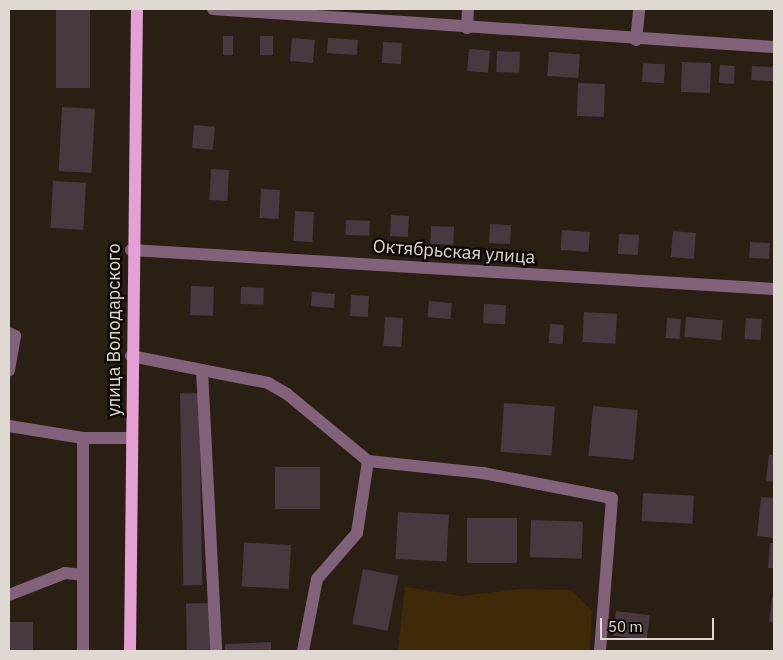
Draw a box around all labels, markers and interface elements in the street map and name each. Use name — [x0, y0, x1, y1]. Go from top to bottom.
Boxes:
street label: Октябрьская улица — [372, 236, 536, 268]
street label: улица Володарского — [103, 243, 125, 417]
scale bar — [603, 608, 717, 640]
text: 50 m — [608, 617, 643, 636]

